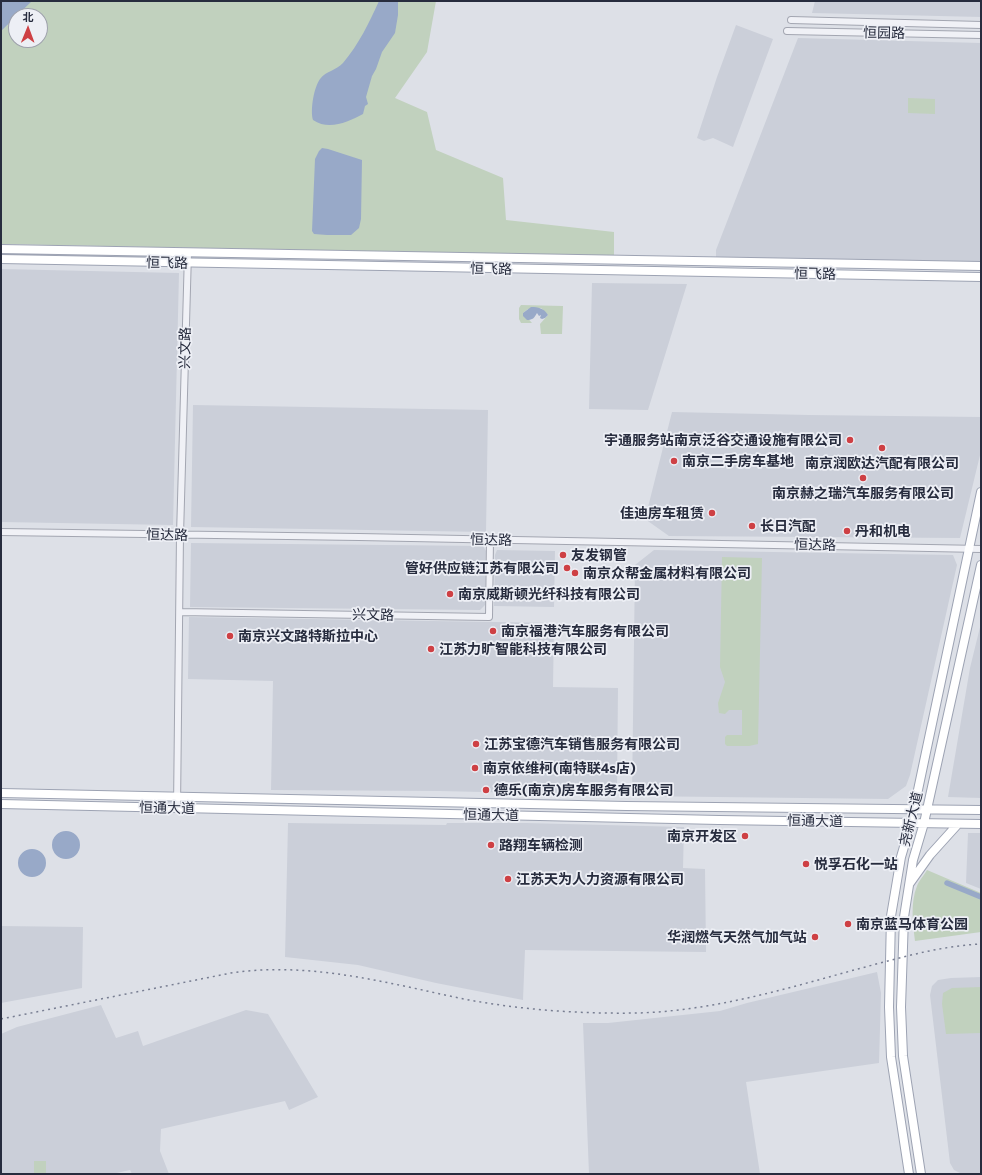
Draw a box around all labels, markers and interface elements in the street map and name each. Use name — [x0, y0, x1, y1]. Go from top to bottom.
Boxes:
north arrow — [8, 8, 48, 48]
text: 北 — [23, 10, 34, 23]
street label: 恒园路 — [863, 24, 905, 42]
street label: 恒飞路 — [146, 254, 188, 272]
street label: 恒飞路 — [470, 260, 512, 278]
street label: 恒飞路 — [794, 265, 836, 283]
street label: 兴文路 — [176, 327, 194, 369]
place label: 宇通服务站南京泛谷交通设施有限公司 — [604, 432, 842, 448]
marker: 宇通服务站南京泛谷交通设施有限公司 — [845, 435, 855, 445]
marker: 南京润欧达汽配有限公司 — [877, 443, 887, 453]
place label: 南京二手房车基地 — [682, 453, 794, 469]
place label: 南京润欧达汽配有限公司 — [805, 455, 959, 471]
marker: 南京二手房车基地 — [669, 456, 679, 466]
marker: 南京赫之瑞汽车服务有限公司 — [858, 473, 868, 483]
place label: 南京赫之瑞汽车服务有限公司 — [772, 485, 954, 501]
place label: 佳迪房车租赁 — [620, 505, 704, 521]
marker: 佳迪房车租赁 — [707, 508, 717, 518]
place label: 长日汽配 — [760, 518, 816, 534]
marker: 长日汽配 — [747, 521, 757, 531]
place label: 丹和机电 — [855, 523, 911, 539]
street label: 恒达路 — [146, 526, 188, 544]
marker: 丹和机电 — [842, 526, 852, 536]
street label: 恒达路 — [470, 531, 512, 549]
street label: 恒达路 — [794, 536, 836, 554]
place label: 友发钢管 — [571, 547, 627, 563]
marker: 友发钢管 — [558, 550, 568, 560]
place label: 管好供应链江苏有限公司 — [405, 560, 559, 576]
marker: 管好供应链江苏有限公司 — [562, 563, 572, 573]
place label: 南京众帮金属材料有限公司 — [583, 565, 751, 581]
marker: 南京众帮金属材料有限公司 — [570, 568, 580, 578]
place label: 南京威斯顿光纤科技有限公司 — [458, 586, 640, 602]
marker: 南京威斯顿光纤科技有限公司 — [445, 589, 455, 599]
street label: 兴文路 — [352, 606, 394, 624]
place label: 南京福港汽车服务有限公司 — [501, 623, 669, 639]
marker: 南京福港汽车服务有限公司 — [488, 626, 498, 636]
place label: 南京兴文路特斯拉中心 — [238, 628, 378, 644]
marker: 南京兴文路特斯拉中心 — [225, 631, 235, 641]
place label: 江苏力旷智能科技有限公司 — [439, 641, 607, 657]
marker: 江苏力旷智能科技有限公司 — [426, 644, 436, 654]
place label: 江苏宝德汽车销售服务有限公司 — [484, 736, 680, 752]
marker: 江苏宝德汽车销售服务有限公司 — [471, 739, 481, 749]
place label: 南京依维柯(南特联4s店) — [483, 760, 636, 776]
marker: 南京依维柯(南特联4s店) — [470, 763, 480, 773]
place label: 德乐(南京)房车服务有限公司 — [494, 782, 674, 798]
marker: 德乐(南京)房车服务有限公司 — [481, 785, 491, 795]
street label: 尧新大道 — [896, 790, 926, 848]
street label: 恒通大道 — [139, 799, 195, 817]
street label: 恒通大道 — [463, 806, 519, 824]
street label: 恒通大道 — [787, 812, 843, 830]
place label: 南京开发区 — [667, 828, 737, 844]
marker: 南京开发区 — [740, 831, 750, 841]
place label: 路翔车辆检测 — [499, 837, 583, 853]
marker: 路翔车辆检测 — [486, 840, 496, 850]
place label: 悦孚石化一站 — [814, 856, 898, 872]
marker: 悦孚石化一站 — [801, 859, 811, 869]
place label: 江苏天为人力资源有限公司 — [516, 871, 684, 887]
marker: 江苏天为人力资源有限公司 — [503, 874, 513, 884]
place label: 南京蓝马体育公园 — [856, 916, 968, 932]
marker: 南京蓝马体育公园 — [843, 919, 853, 929]
place label: 华润燃气天然气加气站 — [667, 929, 807, 945]
marker: 华润燃气天然气加气站 — [810, 932, 820, 942]

